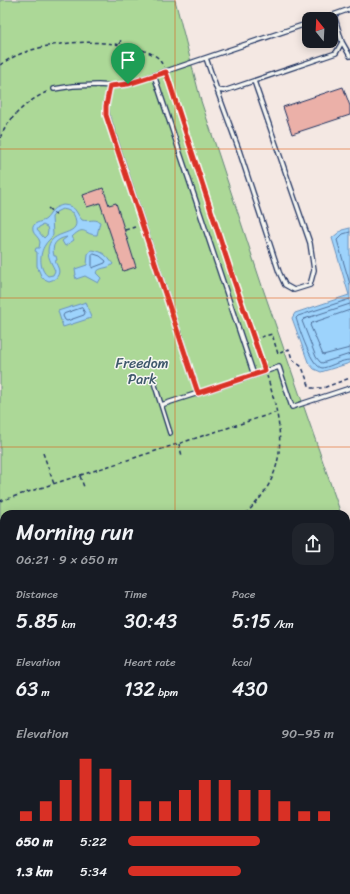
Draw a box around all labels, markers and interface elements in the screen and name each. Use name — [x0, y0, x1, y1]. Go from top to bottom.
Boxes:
north arrow — [302, 12, 338, 48]
map controls — [302, 12, 338, 48]
pin — [111, 43, 145, 84]
icon: arrive — [117, 49, 139, 71]
park label: Freedom Park — [116, 351, 169, 392]
text: Morning run — [16, 513, 134, 552]
button: share — [292, 523, 334, 565]
text: 06:21 · 9 × 650 m — [16, 548, 118, 571]
text: Distance — [16, 585, 58, 604]
text: Time — [124, 585, 147, 604]
text: Pace — [232, 585, 255, 604]
text: 5.85 — [16, 604, 59, 639]
text: 30:43 — [124, 604, 177, 639]
text: 5:15 — [232, 604, 271, 639]
text: km — [59, 615, 76, 634]
text: /km — [271, 615, 294, 634]
text: Elevation — [16, 653, 61, 672]
text: Heart rate — [124, 653, 176, 672]
text: kcal — [232, 653, 252, 672]
text: 63 — [16, 672, 38, 707]
text: 132 — [124, 672, 155, 707]
text: 430 — [232, 672, 268, 707]
text: m — [38, 683, 50, 702]
text: bpm — [155, 683, 178, 702]
text: Elevation — [16, 722, 69, 745]
text: 90–95 m — [281, 722, 334, 745]
text: 650 m — [16, 830, 53, 853]
text: 5:22 — [80, 830, 107, 853]
text: 1.3 km — [16, 860, 53, 883]
text: 5:34 — [80, 860, 107, 883]

